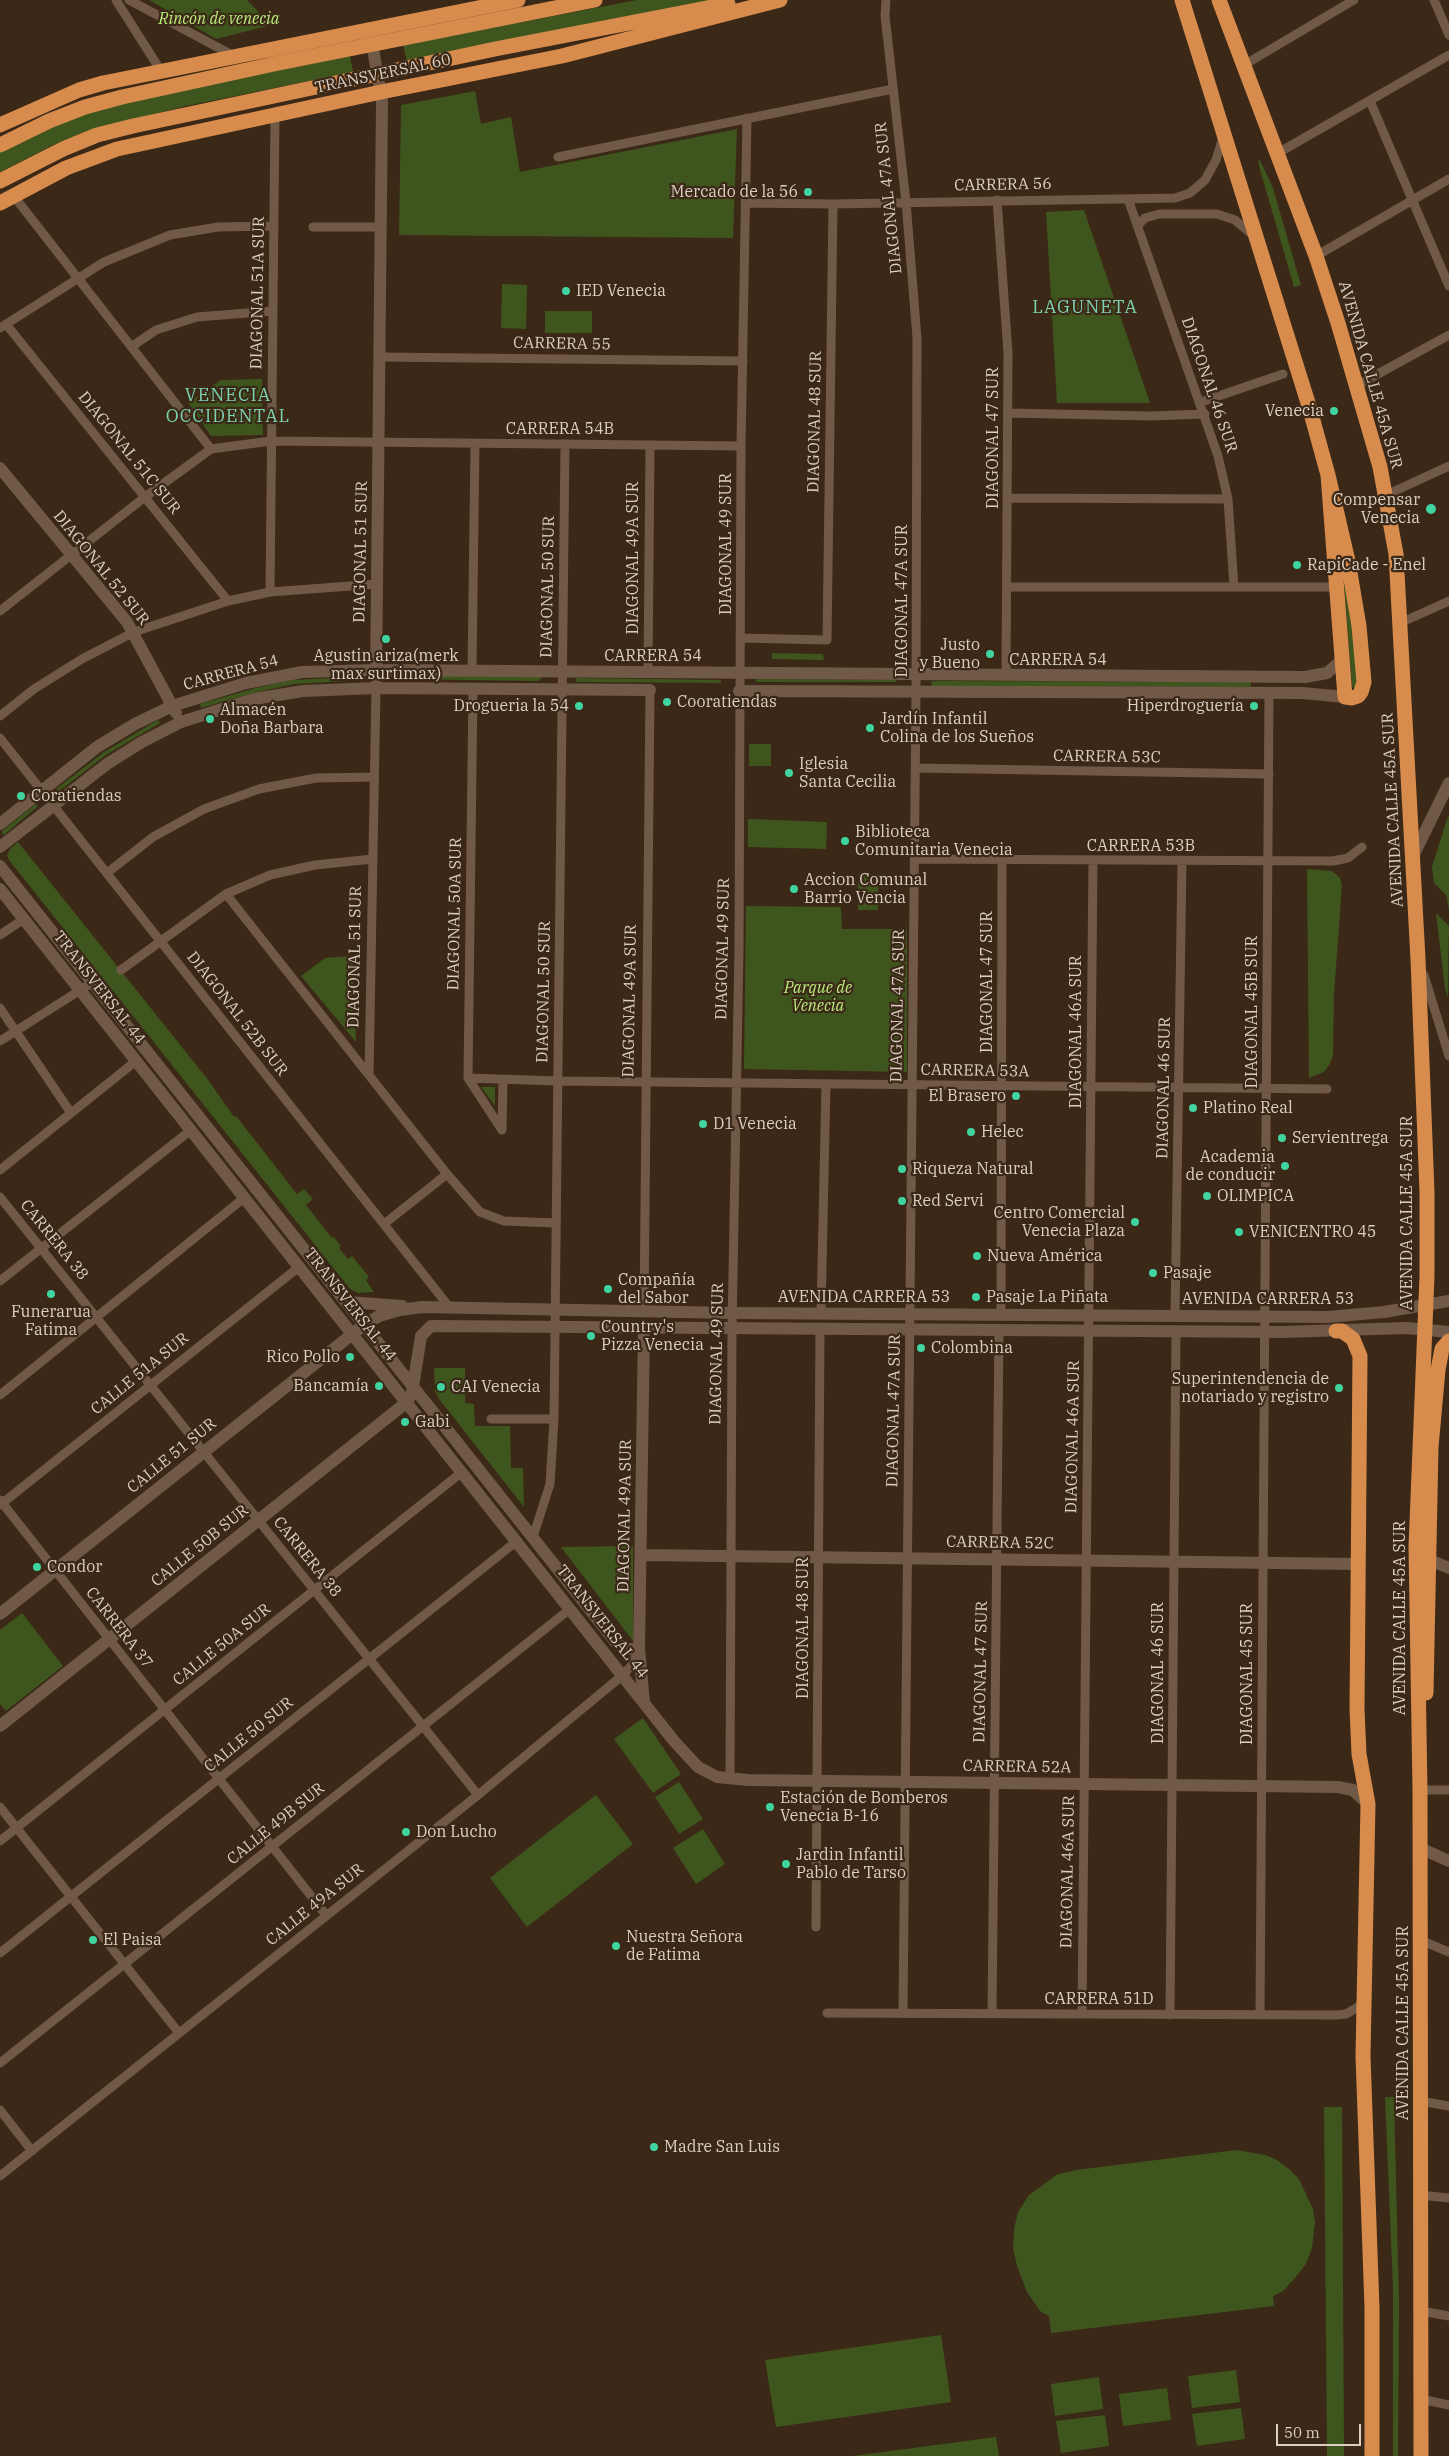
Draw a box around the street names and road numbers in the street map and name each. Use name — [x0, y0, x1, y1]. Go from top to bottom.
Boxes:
street label: TRANSVERSAL 60 — [313, 50, 453, 98]
street label: DIAGONAL 47A SUR — [871, 121, 907, 275]
street label: CARRERA 56 — [954, 175, 1052, 195]
street label: DIAGONAL 51A SUR — [247, 216, 269, 370]
street label: AVENIDA CALLE 45A SUR — [1334, 279, 1406, 471]
street label: DIAGONAL 46 SUR — [1177, 315, 1241, 455]
street label: CARRERA 55 — [513, 334, 611, 354]
street label: DIAGONAL 48 SUR — [804, 351, 826, 493]
street label: DIAGONAL 47 SUR — [983, 367, 1003, 509]
street label: DIAGONAL 51C SUR — [74, 388, 184, 518]
street label: CARRERA 54B — [506, 419, 614, 439]
street label: DIAGONAL 49 SUR — [716, 473, 736, 615]
street label: DIAGONAL 51 SUR — [350, 481, 372, 623]
street label: DIAGONAL 49A SUR — [623, 481, 643, 635]
street label: DIAGONAL 52 SUR — [49, 507, 153, 629]
street label: DIAGONAL 50 SUR — [537, 516, 559, 658]
street label: DIAGONAL 47A SUR — [892, 524, 912, 678]
street label: CARRERA 54 — [604, 646, 702, 666]
street label: CARRERA 54 — [1009, 650, 1107, 670]
street label: CARRERA 54 — [181, 651, 281, 695]
street label: AVENIDA CALLE 45A SUR — [1378, 712, 1408, 908]
street label: CARRERA 53C — [1053, 746, 1161, 768]
street label: CARRERA 53B — [1087, 836, 1195, 856]
street label: DIAGONAL 50A SUR — [444, 837, 466, 991]
street label: DIAGONAL 49 SUR — [712, 878, 734, 1020]
street label: DIAGONAL 51 SUR — [344, 886, 366, 1028]
street label: DIAGONAL 47 SUR — [977, 911, 997, 1053]
street label: DIAGONAL 50 SUR — [533, 921, 555, 1063]
street label: DIAGONAL 49A SUR — [619, 924, 641, 1078]
street label: TRANSVERSAL 44 — [49, 928, 149, 1048]
street label: DIAGONAL 47A SUR — [887, 929, 909, 1083]
street label: DIAGONAL 45B SUR — [1242, 936, 1262, 1088]
street label: DIAGONAL 52B SUR — [182, 948, 292, 1080]
street label: DIAGONAL 46A SUR — [1066, 955, 1086, 1109]
street label: DIAGONAL 46 SUR — [1153, 1017, 1175, 1159]
street label: CARRERA 53A — [921, 1060, 1029, 1082]
street label: AVENIDA CALLE 45A SUR — [1397, 1116, 1417, 1310]
street label: CARRERA 38 — [16, 1196, 92, 1284]
street label: TRANSVERSAL 44 — [300, 1245, 400, 1365]
street label: DIAGONAL 49 SUR — [706, 1283, 728, 1425]
street label: AVENIDA CARRERA 53 — [778, 1287, 950, 1307]
street label: AVENIDA CARRERA 53 — [1182, 1289, 1354, 1309]
street label: CALLE 51A SUR — [87, 1329, 193, 1419]
street label: DIAGONAL 47A SUR — [883, 1334, 905, 1488]
street label: DIAGONAL 46A SUR — [1062, 1360, 1084, 1514]
street label: CALLE 51 SUR — [124, 1414, 220, 1498]
street label: DIAGONAL 49A SUR — [614, 1439, 636, 1593]
street label: CALLE 50B SUR — [147, 1501, 253, 1591]
street label: CARRERA 38 — [269, 1513, 345, 1601]
street label: AVENIDA CALLE 45A SUR — [1390, 1521, 1410, 1715]
street label: CARRERA 52C — [946, 1532, 1054, 1554]
street label: DIAGONAL 48 SUR — [793, 1557, 813, 1699]
street label: TRANSVERSAL 44 — [552, 1562, 652, 1682]
street label: CARRERA 37 — [81, 1584, 157, 1672]
street label: CALLE 50A SUR — [169, 1600, 275, 1690]
street label: DIAGONAL 47 SUR — [970, 1601, 992, 1743]
street label: DIAGONAL 46 SUR — [1148, 1602, 1168, 1744]
street label: DIAGONAL 45 SUR — [1237, 1603, 1257, 1745]
street label: CALLE 50 SUR — [201, 1693, 297, 1777]
street label: CARRERA 52A — [963, 1756, 1071, 1778]
street label: CALLE 49B SUR — [223, 1779, 329, 1869]
street label: DIAGONAL 46A SUR — [1057, 1795, 1079, 1949]
street label: CALLE 49A SUR — [262, 1860, 368, 1950]
street label: AVENIDA CALLE 45A SUR — [1393, 1926, 1413, 2120]
street label: CARRERA 51D — [1045, 1989, 1153, 2009]

